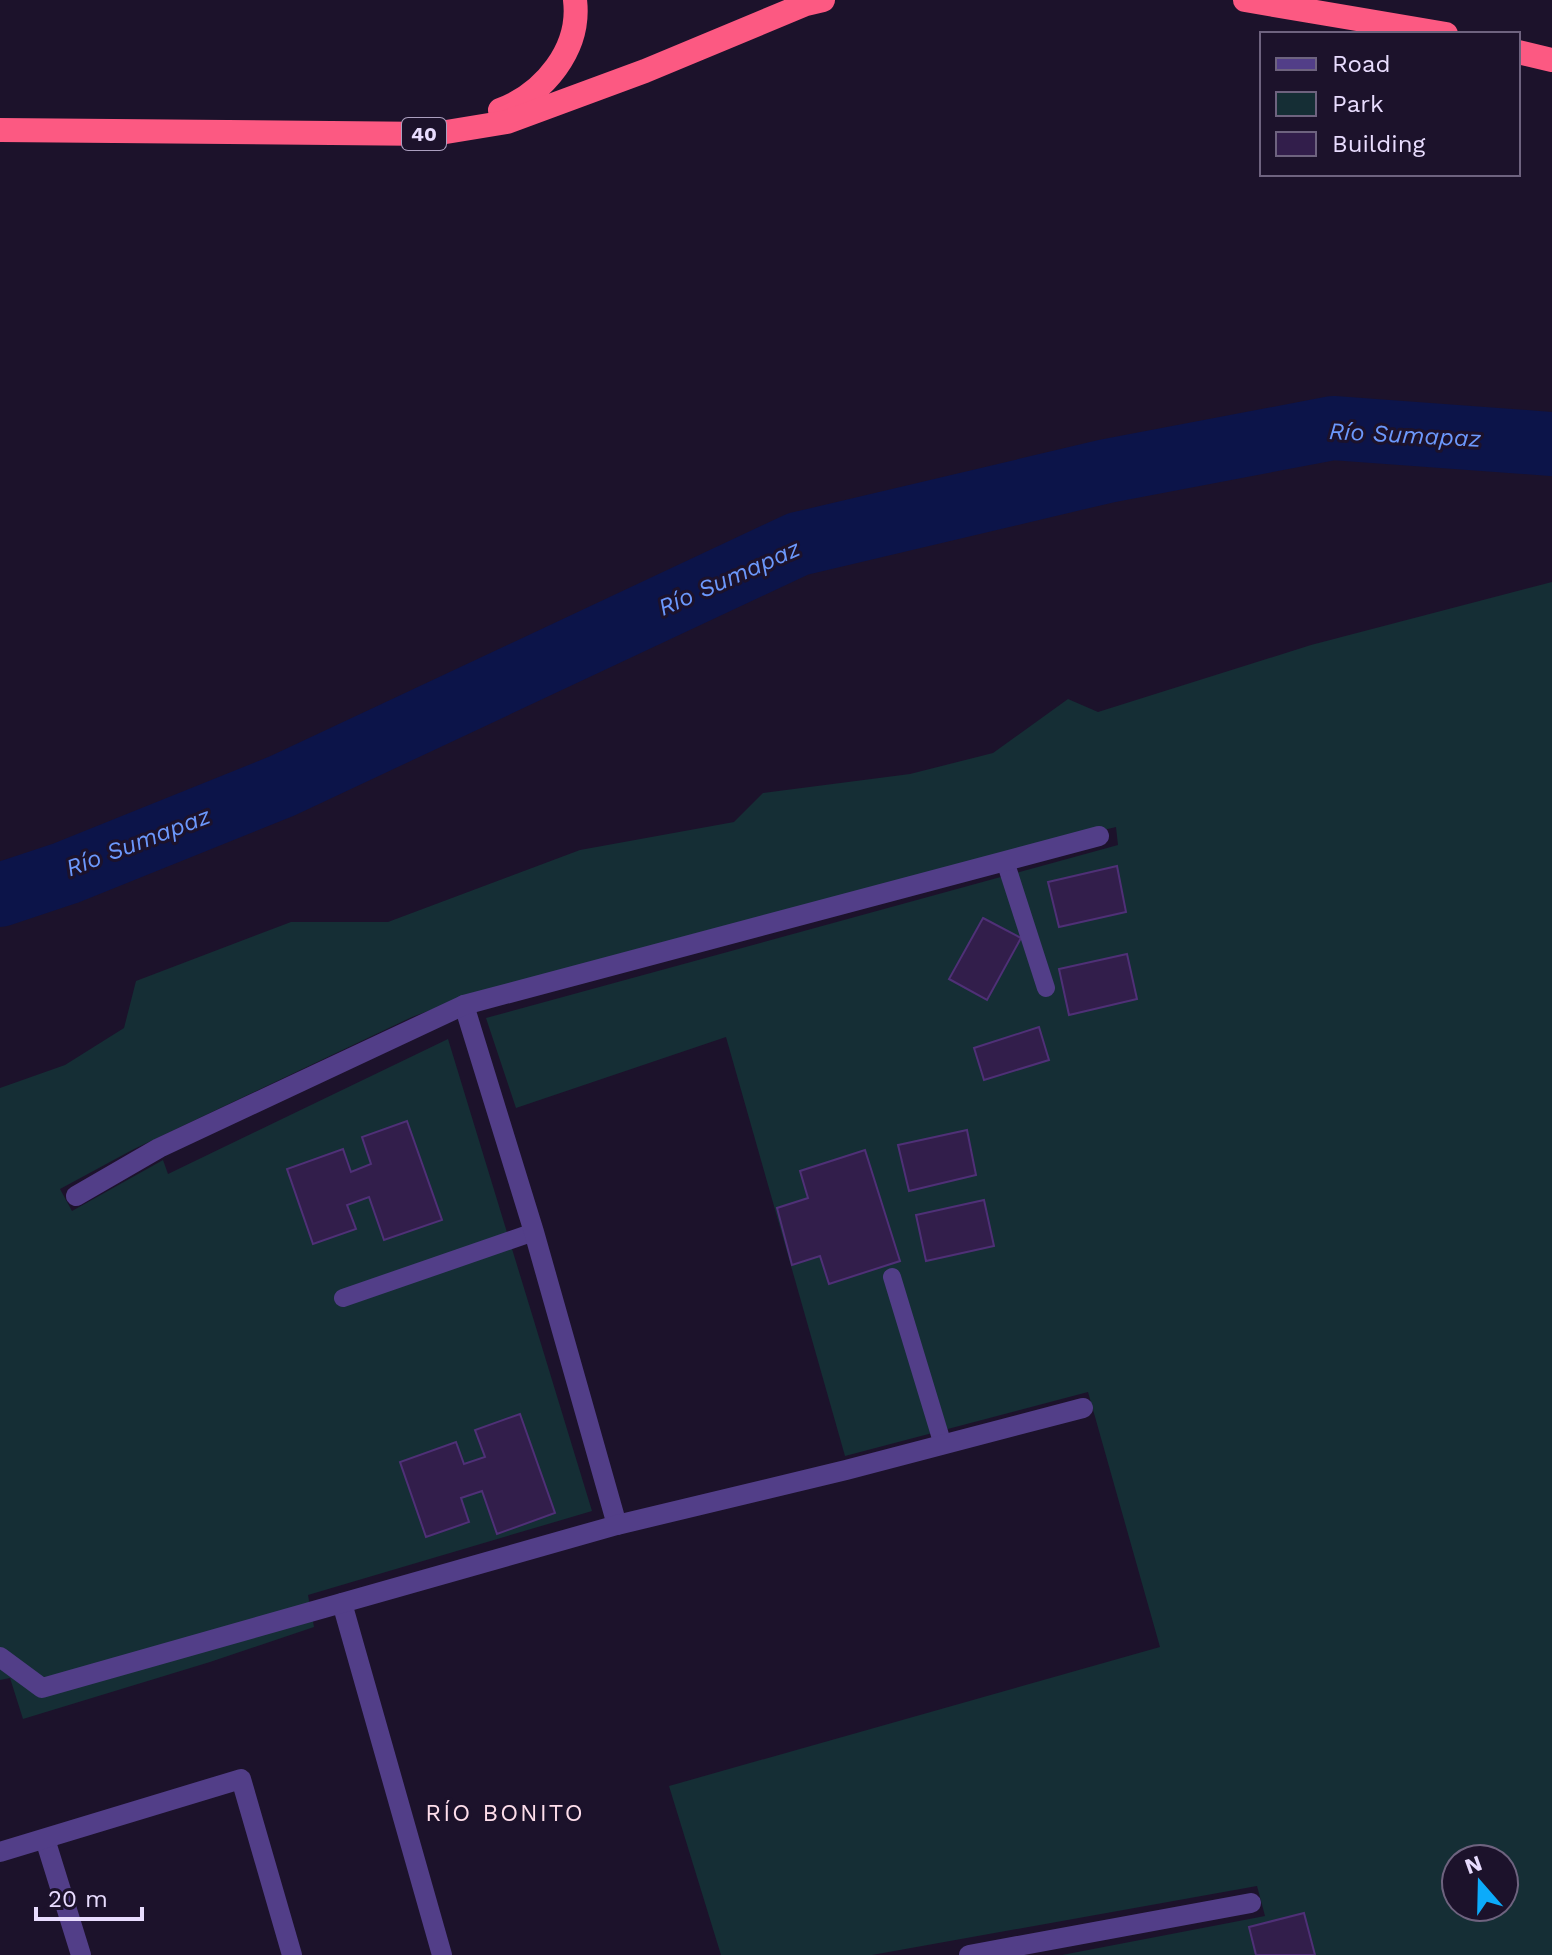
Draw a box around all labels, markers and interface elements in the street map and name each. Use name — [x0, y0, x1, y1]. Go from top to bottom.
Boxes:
legend — [1260, 32, 1520, 176]
text: Road — [1332, 50, 1391, 78]
text: Park — [1332, 90, 1384, 118]
road number: 40 — [402, 118, 446, 150]
text: Building — [1332, 130, 1425, 158]
water label: Río Sumapaz — [1328, 417, 1482, 453]
water label: Río Sumapaz — [654, 534, 805, 622]
water label: Río Sumapaz — [62, 801, 215, 882]
district label: RÍO BONITO — [425, 1799, 585, 1827]
north arrow — [1440, 1843, 1520, 1923]
text: N — [1461, 1850, 1485, 1879]
scale bar — [36, 1871, 142, 1921]
text: 20 m — [48, 1885, 108, 1913]

